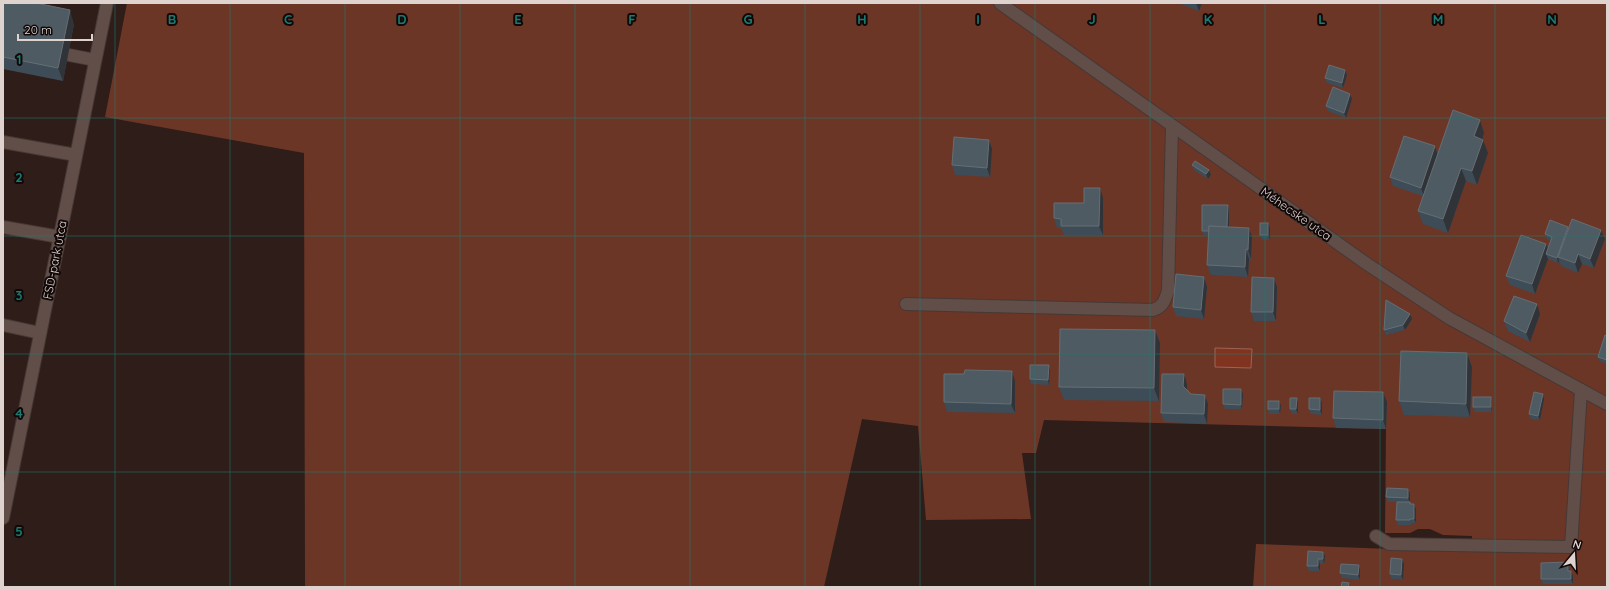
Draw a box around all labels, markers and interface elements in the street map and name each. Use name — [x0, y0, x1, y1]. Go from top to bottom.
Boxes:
text: B — [168, 11, 176, 27]
text: C — [284, 11, 292, 27]
text: D — [397, 11, 407, 27]
text: E — [514, 11, 522, 27]
text: F — [628, 11, 636, 27]
text: G — [743, 11, 753, 27]
text: H — [857, 11, 867, 27]
text: I — [976, 11, 980, 27]
text: J — [1088, 11, 1096, 27]
text: K — [1204, 11, 1213, 27]
text: L — [1318, 11, 1326, 27]
text: M — [1433, 11, 1443, 27]
text: N — [1547, 11, 1557, 27]
scale bar — [18, 16, 92, 42]
text: 20 m — [24, 22, 52, 37]
text: 1 — [16, 51, 22, 67]
text: 2 — [15, 169, 23, 185]
street label: Méhecske utca — [1258, 184, 1334, 243]
street label: FSD-park utca — [40, 219, 70, 301]
text: 3 — [16, 287, 23, 303]
text: 4 — [15, 405, 23, 421]
text: 5 — [15, 523, 23, 539]
north arrow — [1554, 534, 1594, 574]
text: N — [1571, 537, 1583, 552]

